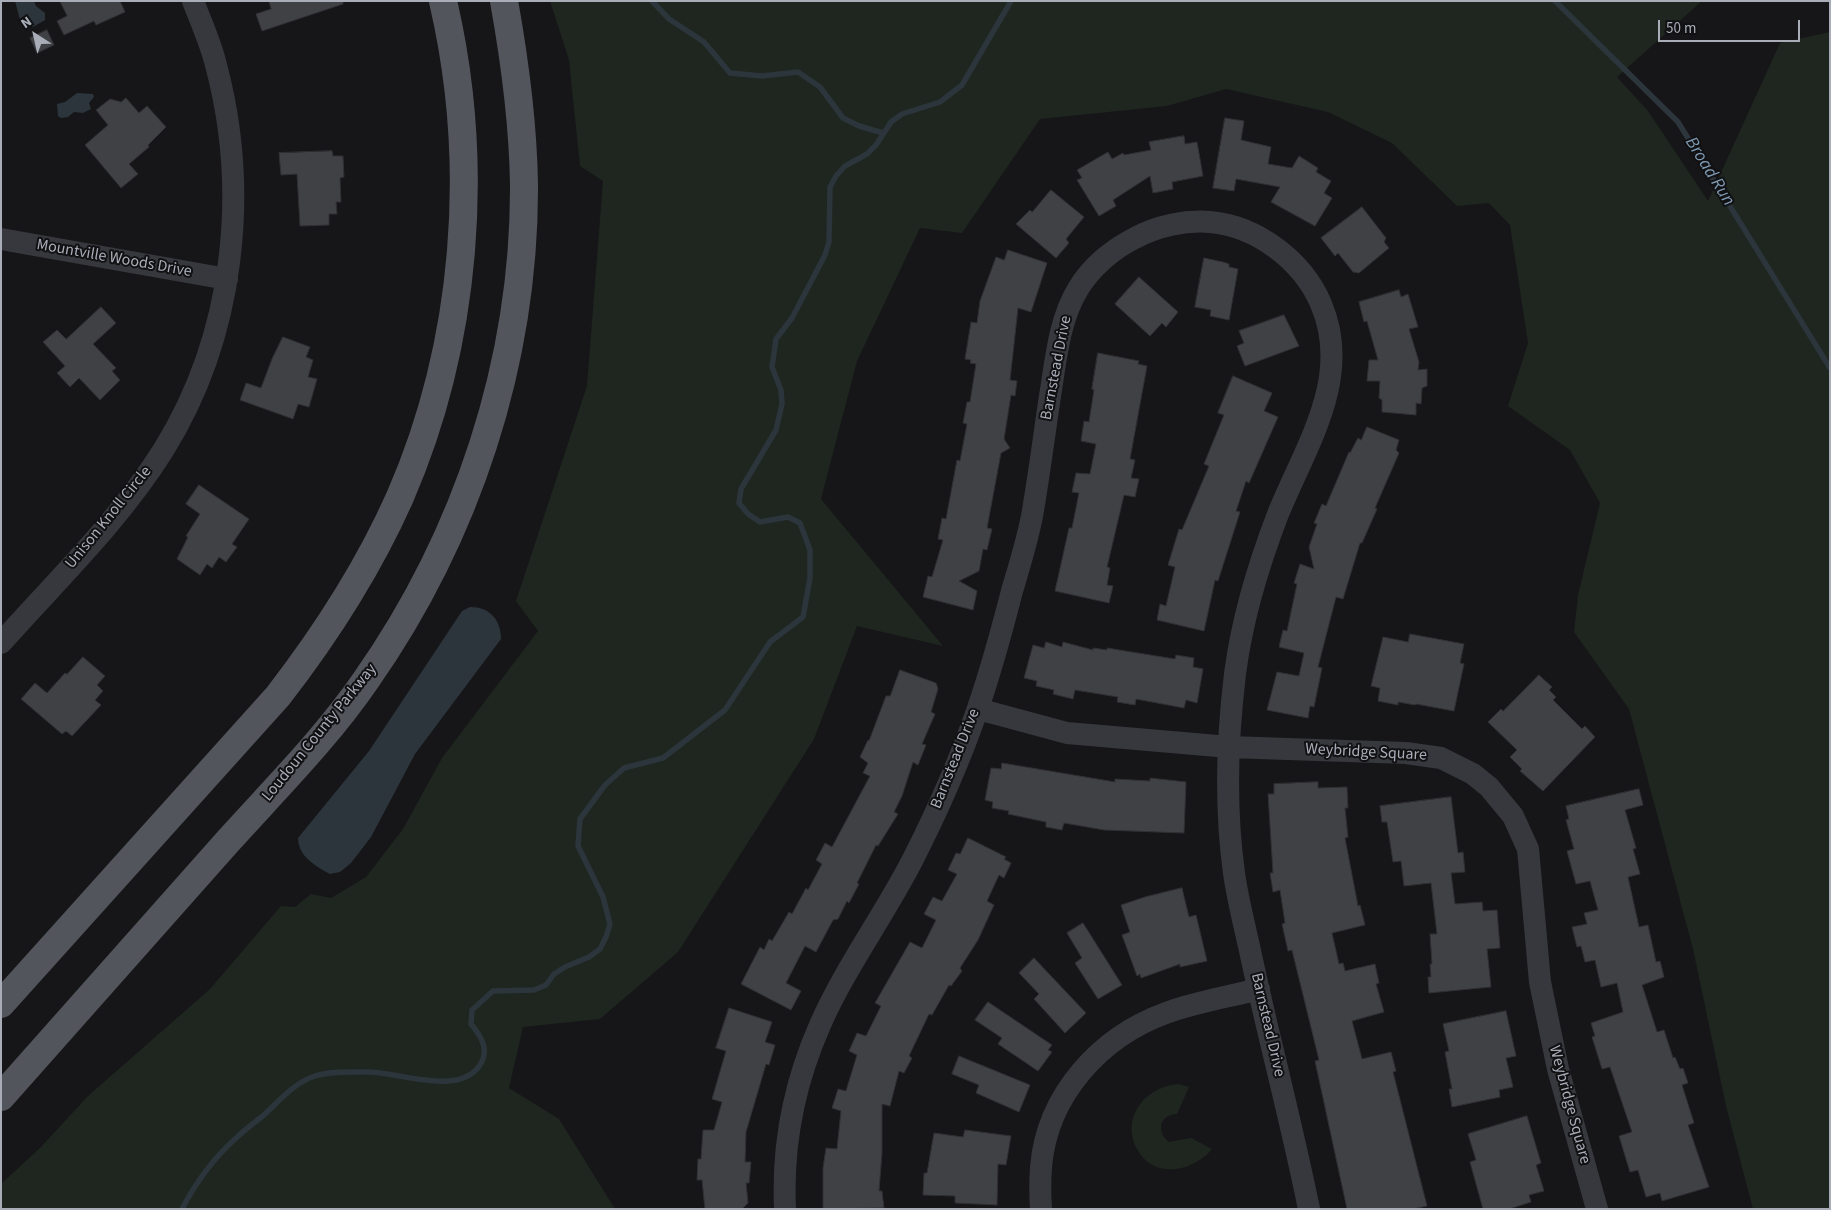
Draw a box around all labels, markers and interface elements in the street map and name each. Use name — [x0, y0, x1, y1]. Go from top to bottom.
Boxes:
north arrow — [10, 10, 60, 60]
scale bar — [1661, 10, 1804, 42]
text: N — [17, 12, 36, 34]
text: 50 m — [1666, 18, 1696, 39]
water label: Broad Run — [1679, 134, 1739, 210]
street label: Mountville Woods Drive — [35, 236, 193, 282]
street label: Barnstead Drive — [1037, 314, 1077, 422]
street label: Unison Knoll Circle — [62, 463, 156, 573]
street label: Loudoun County Parkway — [259, 660, 381, 806]
street label: Barnstead Drive — [927, 706, 985, 812]
street label: Weybridge Square — [1305, 740, 1427, 766]
street label: Barnstead Drive — [1246, 971, 1288, 1079]
street label: Weybridge Square — [1544, 1044, 1594, 1166]

